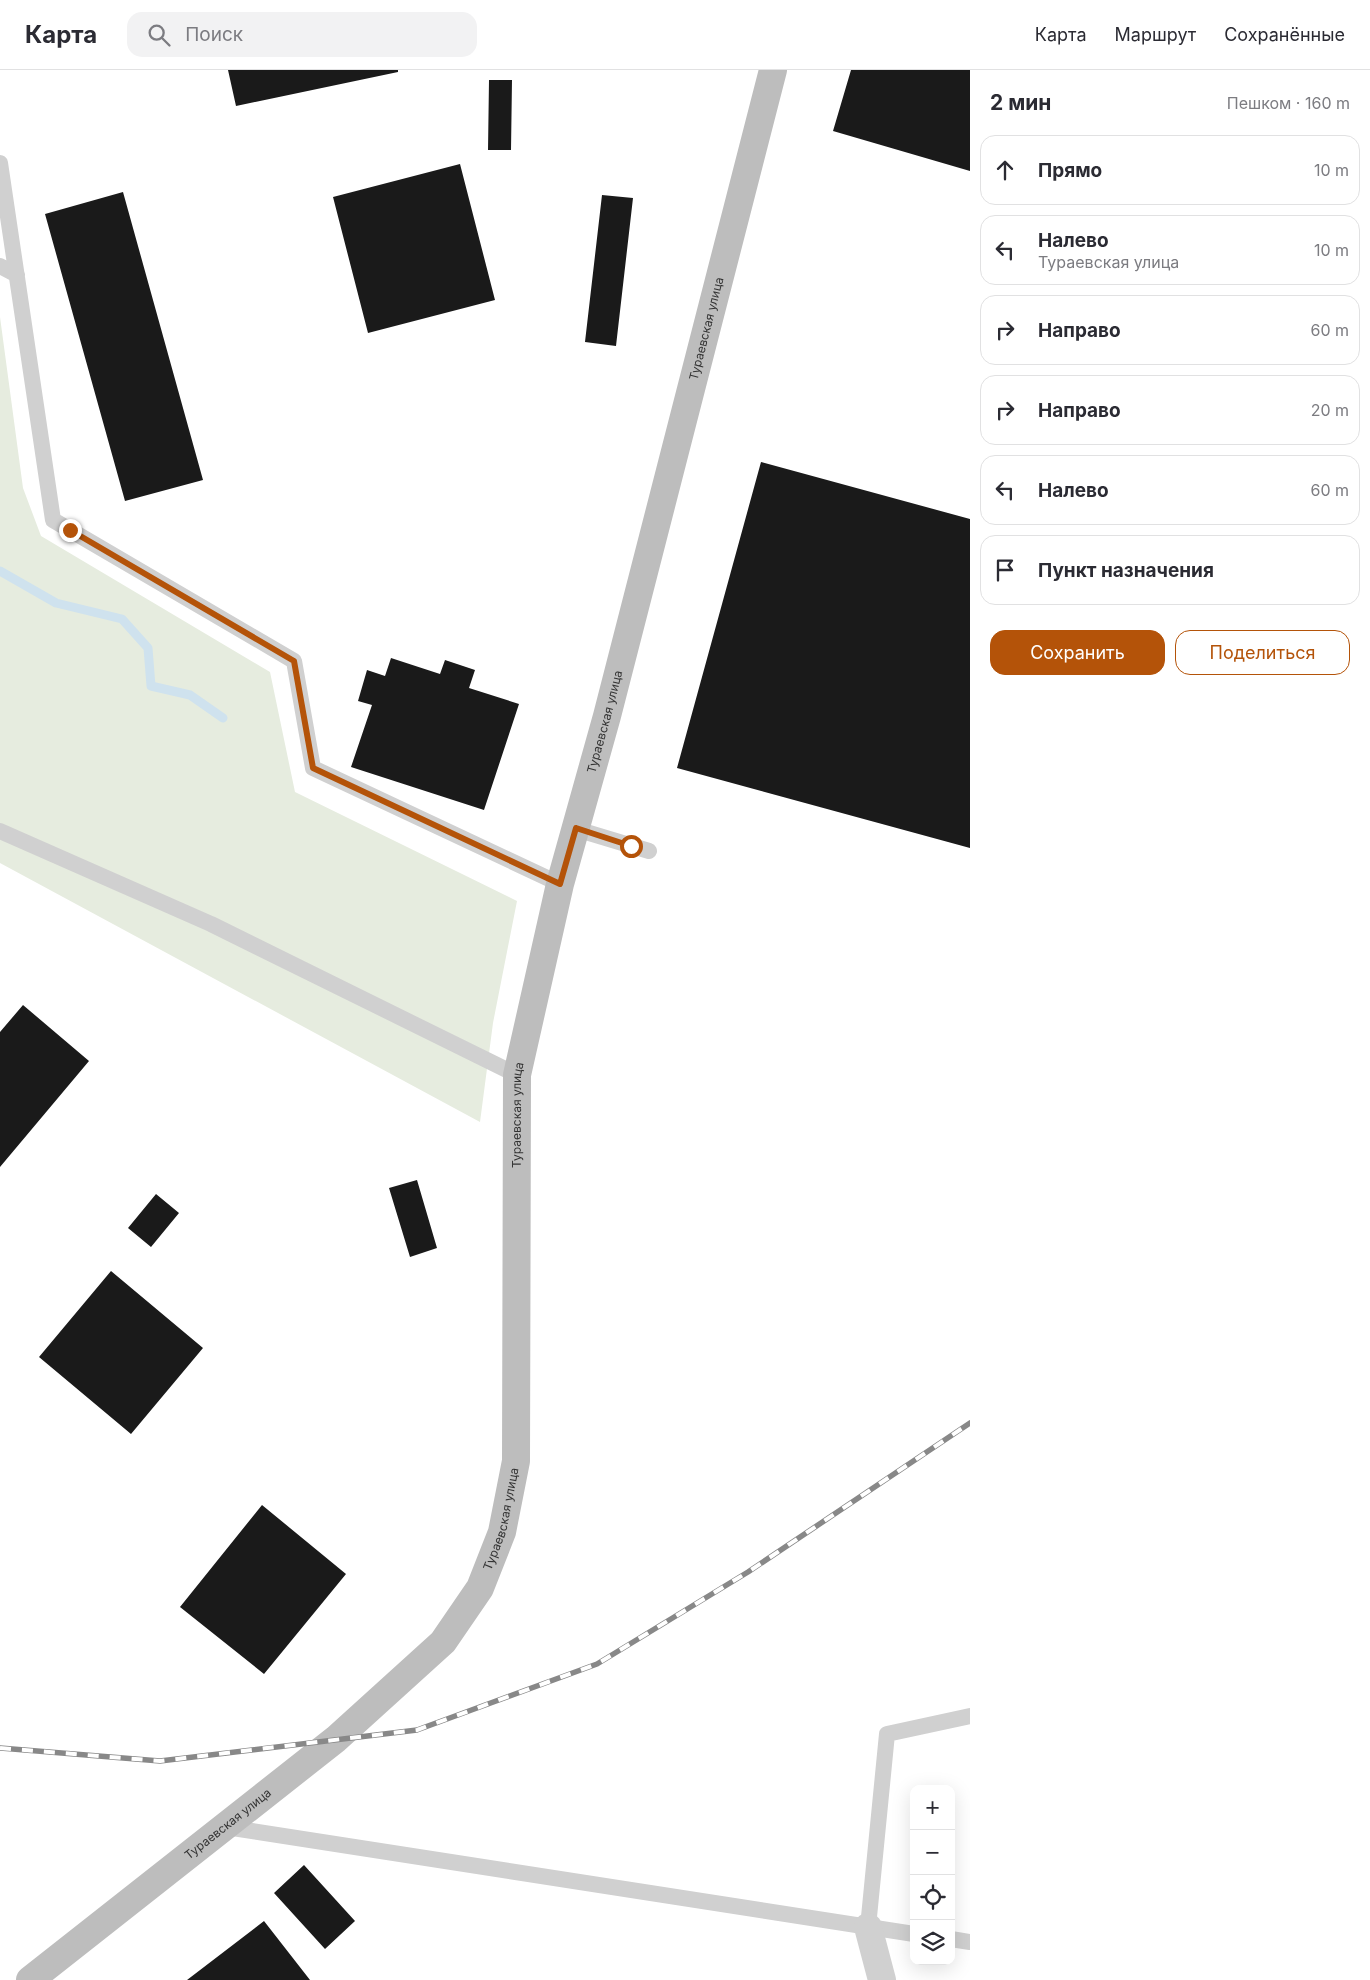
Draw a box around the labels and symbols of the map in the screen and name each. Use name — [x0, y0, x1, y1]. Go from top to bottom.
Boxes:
street label: Тураевская улица — [686, 275, 726, 382]
route end — [59, 519, 82, 542]
street label: Тураевская улица — [583, 669, 625, 775]
route start — [620, 835, 643, 858]
street label: Тураевская улица — [509, 1060, 527, 1168]
street label: Тураевская улица — [480, 1466, 522, 1572]
street label: Тураевская улица — [181, 1785, 274, 1862]

